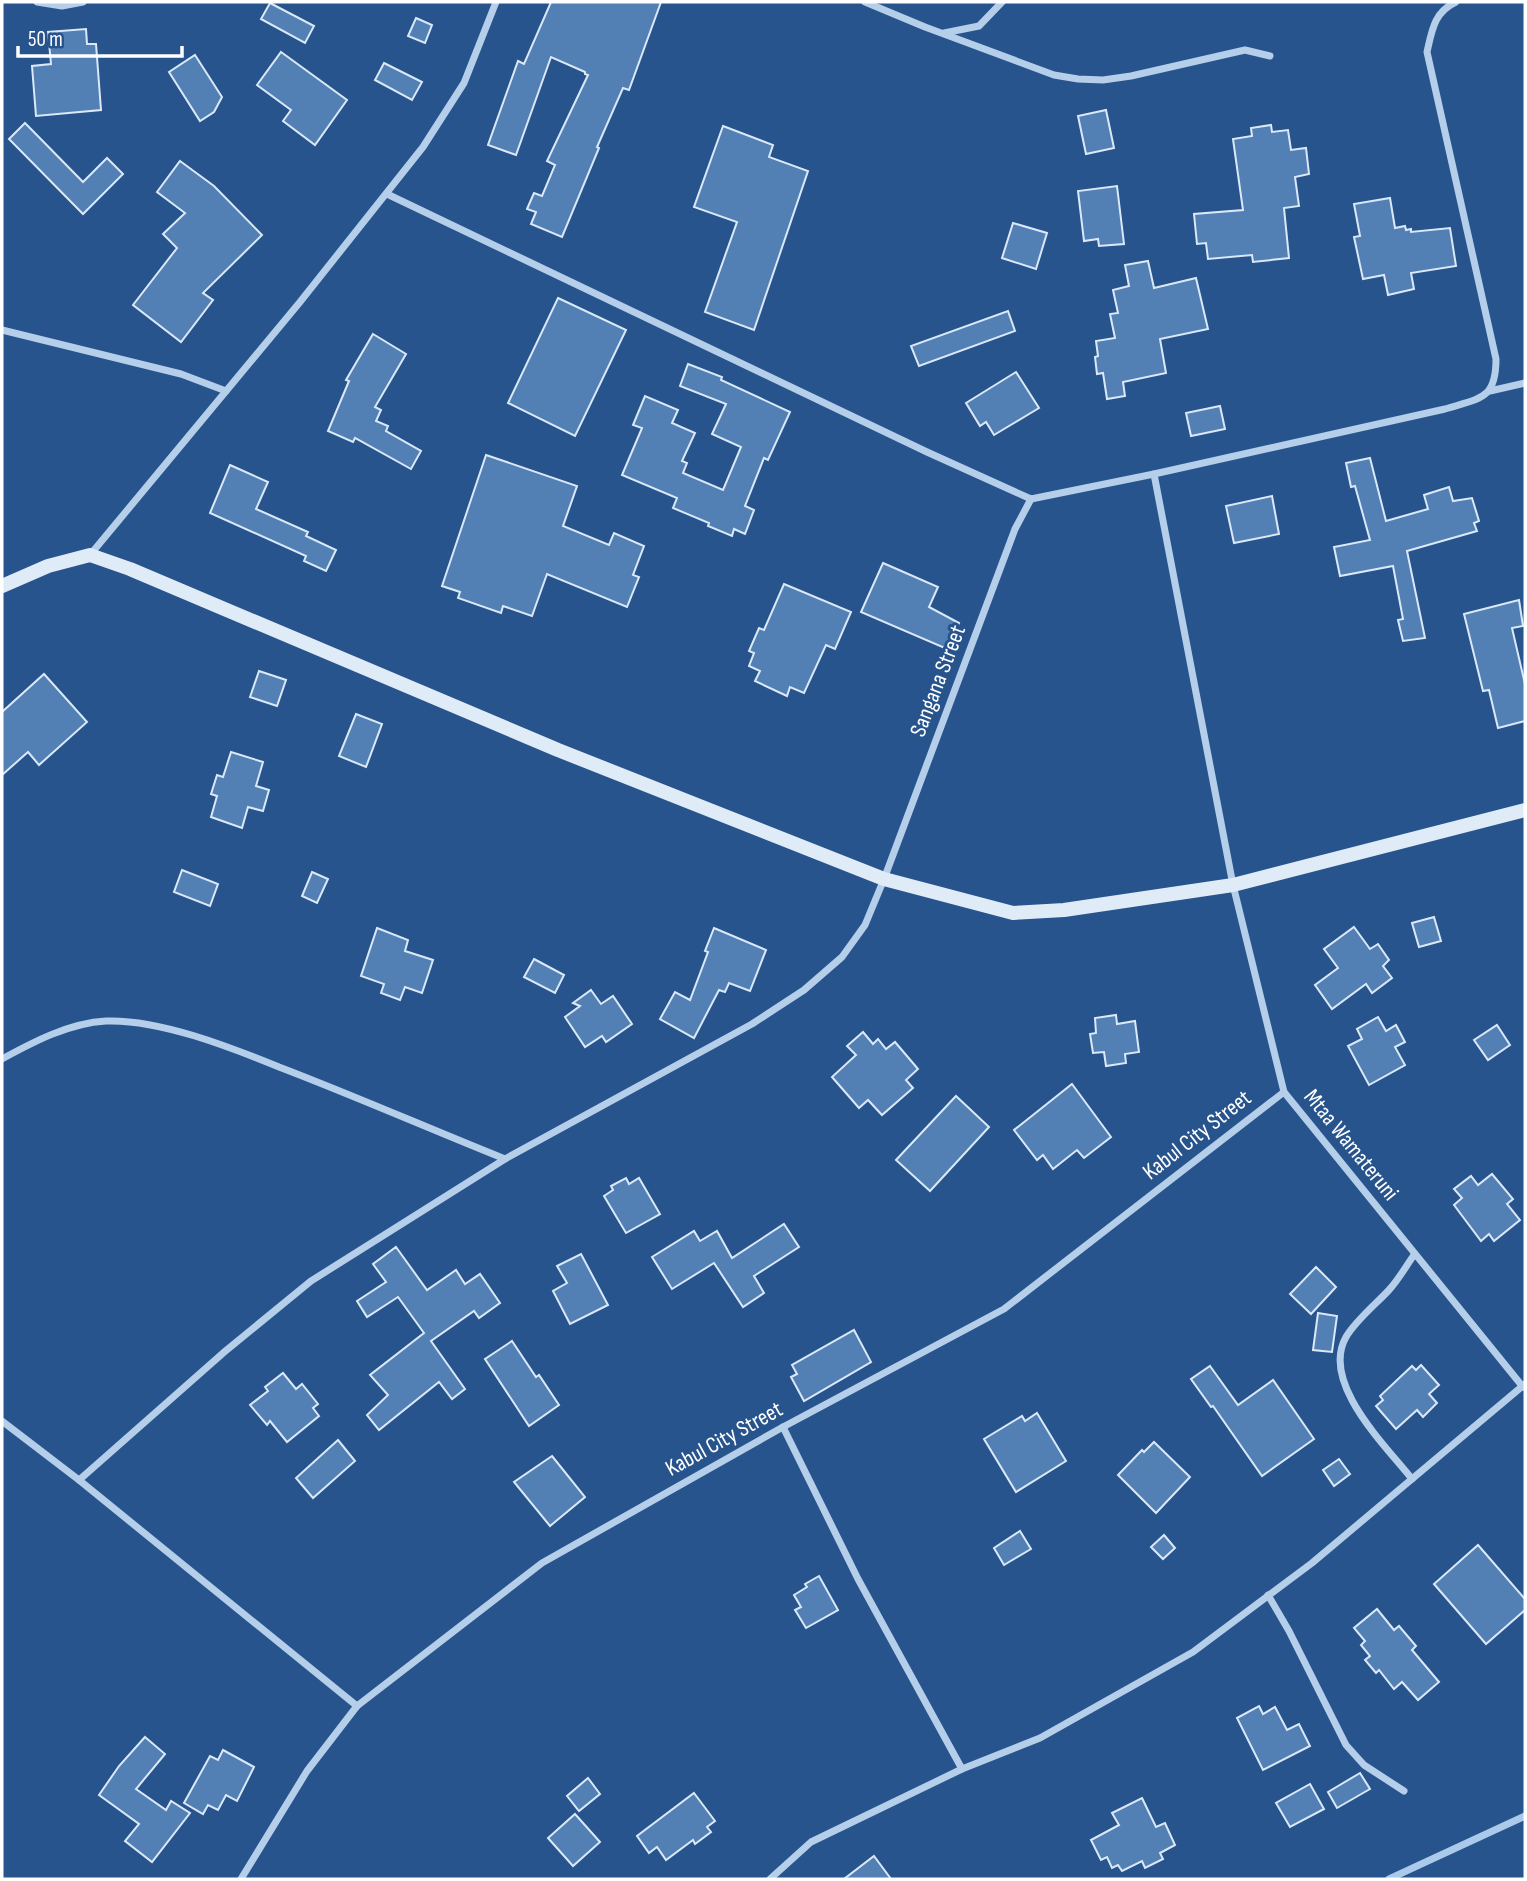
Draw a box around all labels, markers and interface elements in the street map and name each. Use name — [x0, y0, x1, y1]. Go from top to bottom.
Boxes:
scale bar — [18, 14, 182, 58]
text: 50 m — [28, 27, 63, 52]
street label: Sangana Street — [904, 621, 972, 741]
street label: Kabul City Street — [1137, 1084, 1257, 1186]
street label: Mtaa Wamateruni — [1298, 1084, 1404, 1206]
street label: Kabul City Street — [660, 1395, 788, 1483]

